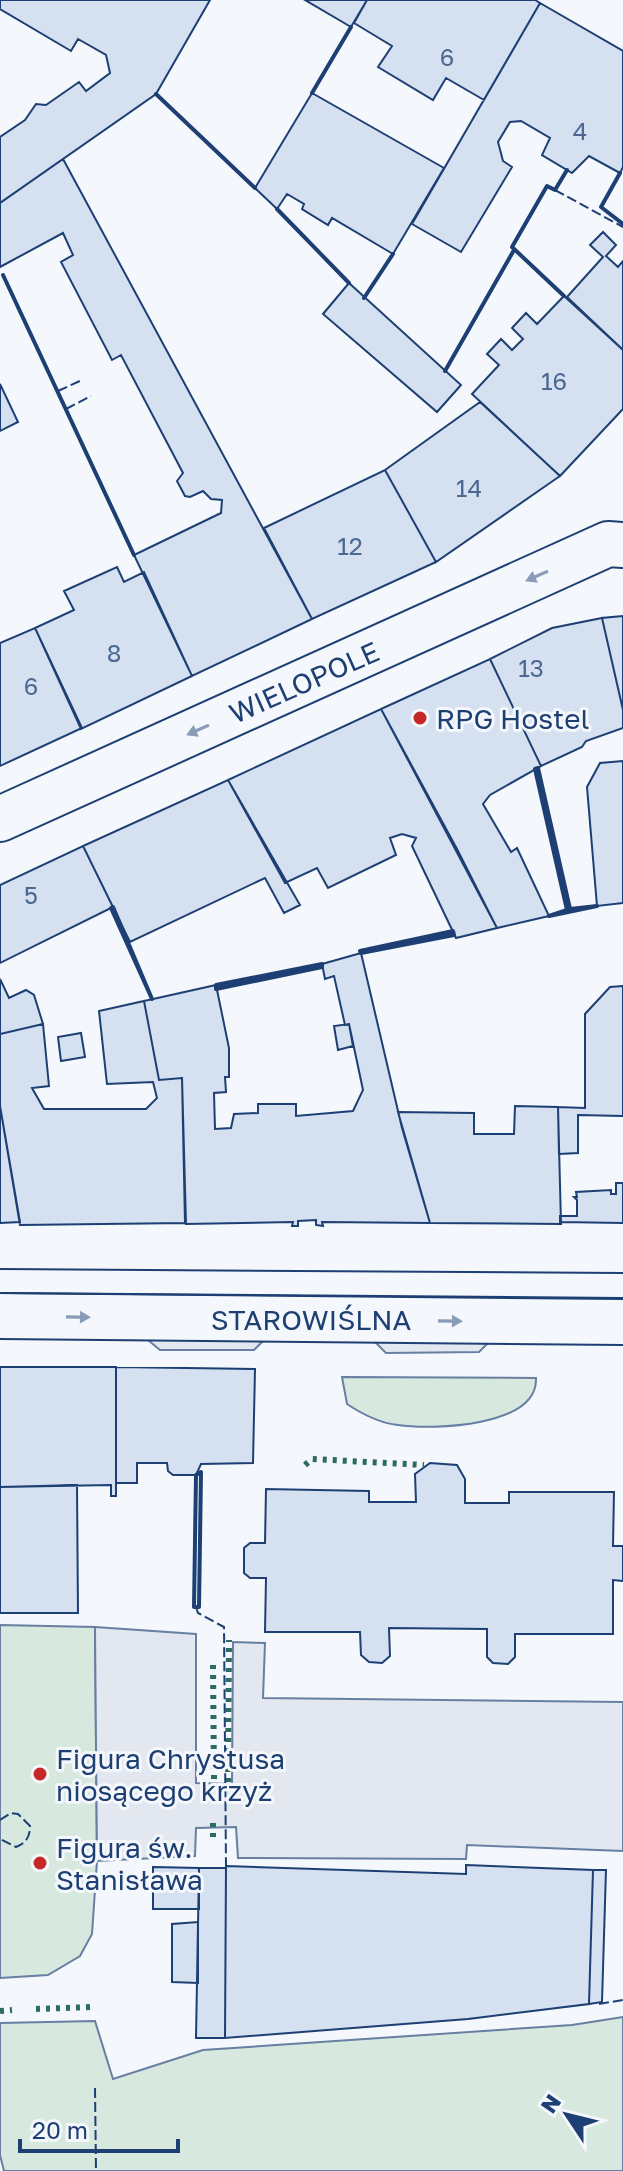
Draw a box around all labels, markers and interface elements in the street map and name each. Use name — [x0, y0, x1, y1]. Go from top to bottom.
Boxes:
house number: 6 — [440, 42, 454, 71]
house number: 4 — [573, 116, 587, 145]
house number: 16 — [541, 366, 567, 395]
house number: 14 — [456, 473, 482, 502]
house number: 12 — [337, 531, 363, 560]
one-way arrow — [525, 569, 548, 583]
street label: WIELOPOLE — [224, 634, 384, 730]
house number: 8 — [107, 638, 121, 667]
house number: 13 — [518, 653, 544, 682]
house number: 6 — [24, 671, 38, 700]
place label: RPG Hostel — [436, 702, 589, 735]
marker: RPG Hostel — [411, 709, 429, 727]
one-way arrow — [186, 723, 210, 737]
house number: 5 — [24, 880, 38, 909]
street label: STAROWIŚLNA — [211, 1303, 412, 1336]
one-way arrow — [66, 1311, 91, 1323]
one-way arrow — [438, 1314, 463, 1327]
place label: Figura Chrystusa niosącego krzyż — [56, 1742, 285, 1807]
marker: Figura Chrystusa niosącego krzyż — [31, 1765, 49, 1783]
place label: Figura św. Stanisława — [56, 1831, 203, 1896]
marker: Figura św. Stanisława — [31, 1854, 49, 1872]
north arrow — [527, 2075, 607, 2155]
text: N — [534, 2089, 566, 2118]
scale bar — [20, 2103, 178, 2153]
text: 20 m — [32, 2115, 88, 2144]

